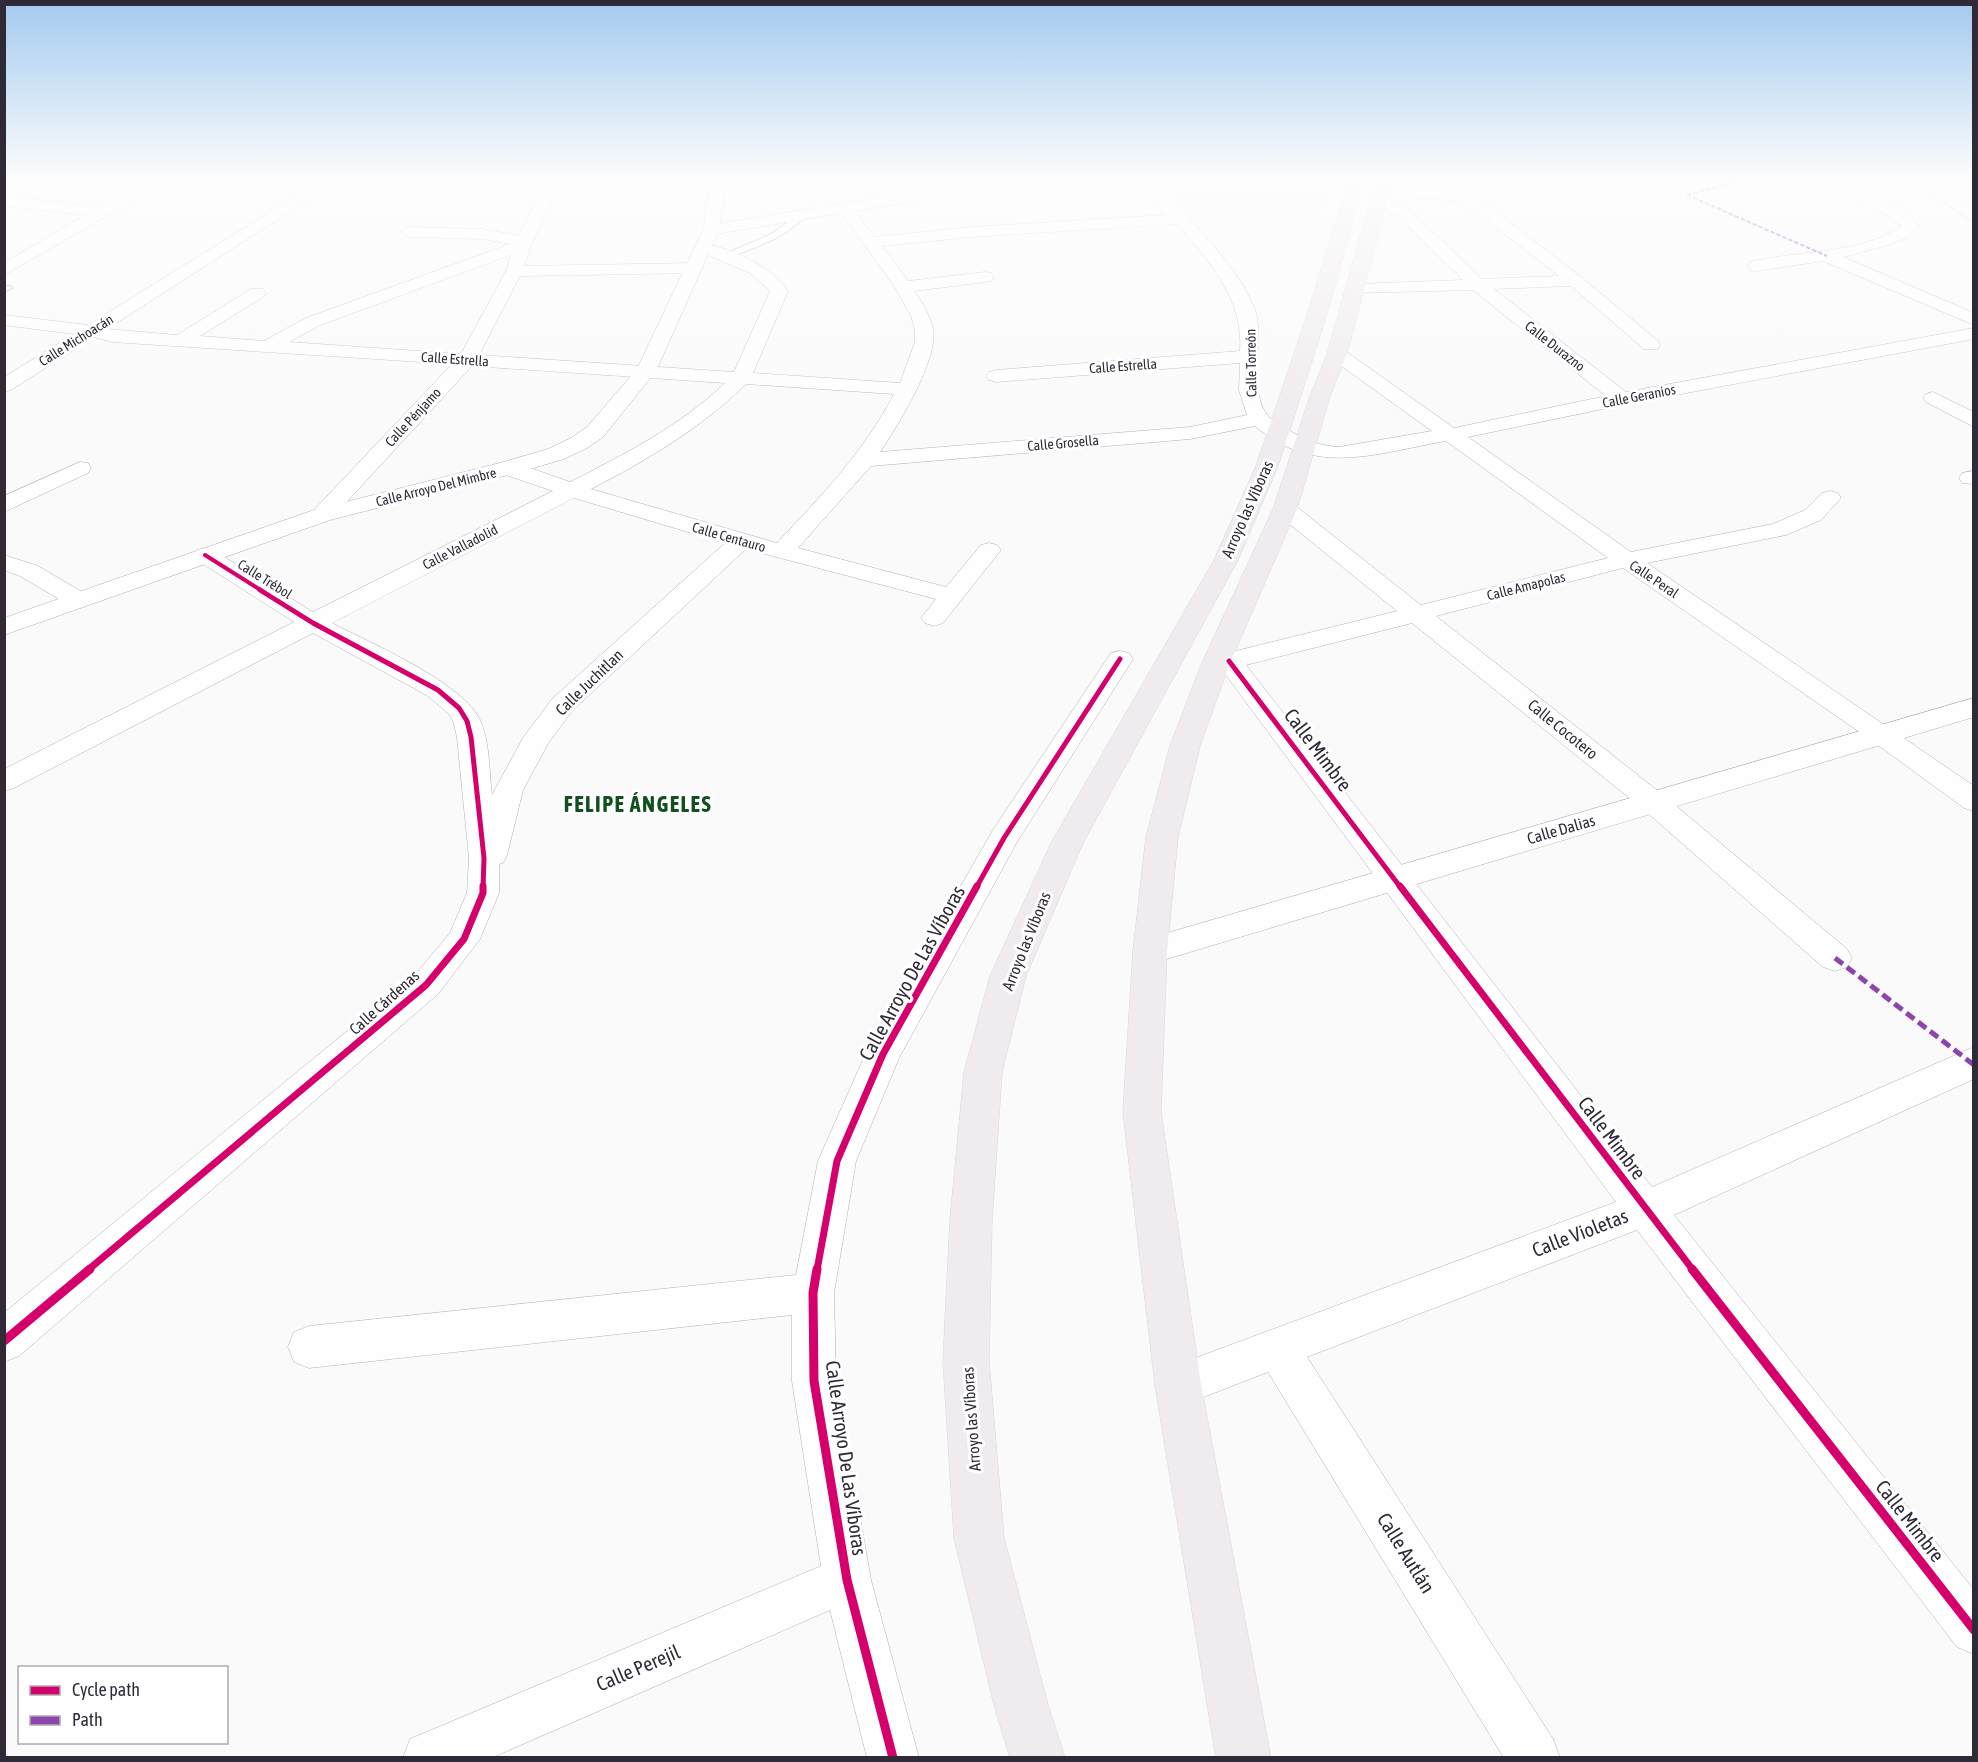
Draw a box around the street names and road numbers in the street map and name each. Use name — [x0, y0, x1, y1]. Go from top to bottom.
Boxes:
street label: Calle Michoacán — [36, 311, 116, 369]
street label: Calle Durazno — [1522, 318, 1588, 374]
street label: Calle Torreón — [1242, 329, 1260, 397]
street label: Calle Estrella — [421, 349, 489, 369]
street label: Calle Estrella — [1089, 356, 1157, 376]
street label: Calle Geranios — [1601, 381, 1677, 411]
street label: Calle Pénjamo — [382, 384, 444, 450]
street label: Calle Grosella — [1027, 432, 1099, 454]
street label: Arroyo las Víboras — [1218, 457, 1278, 561]
street label: Calle Arroyo Del Mimbre — [374, 464, 498, 510]
street label: Calle Centauro — [690, 519, 768, 555]
street label: Calle Valladolid — [420, 521, 500, 573]
street label: Calle Trébol — [235, 556, 295, 602]
street label: Calle Peral — [1627, 557, 1682, 601]
street label: Calle Amapolas — [1485, 569, 1567, 603]
street label: Calle Juchitlan — [552, 645, 626, 719]
street label: Calle Cocotero — [1524, 695, 1602, 763]
street label: Calle Mimbre — [1280, 704, 1357, 796]
street label: Calle Dalias — [1525, 811, 1597, 847]
street label: Calle Arroyo De Las Víboras — [854, 881, 969, 1064]
street label: Arroyo las Víboras — [998, 889, 1055, 993]
street label: Calle Cárdenas — [345, 966, 423, 1038]
street label: Calle Mimbre — [1574, 1092, 1651, 1184]
street label: Calle Violetas — [1529, 1204, 1631, 1261]
street label: Calle Arroyo De Las Víboras — [821, 1359, 872, 1557]
street label: Arroyo las Víboras — [958, 1366, 985, 1472]
street label: Calle Mimbre — [1871, 1475, 1949, 1566]
street label: Calle Autlán — [1373, 1508, 1440, 1597]
street label: Calle Perejil — [592, 1639, 684, 1695]

